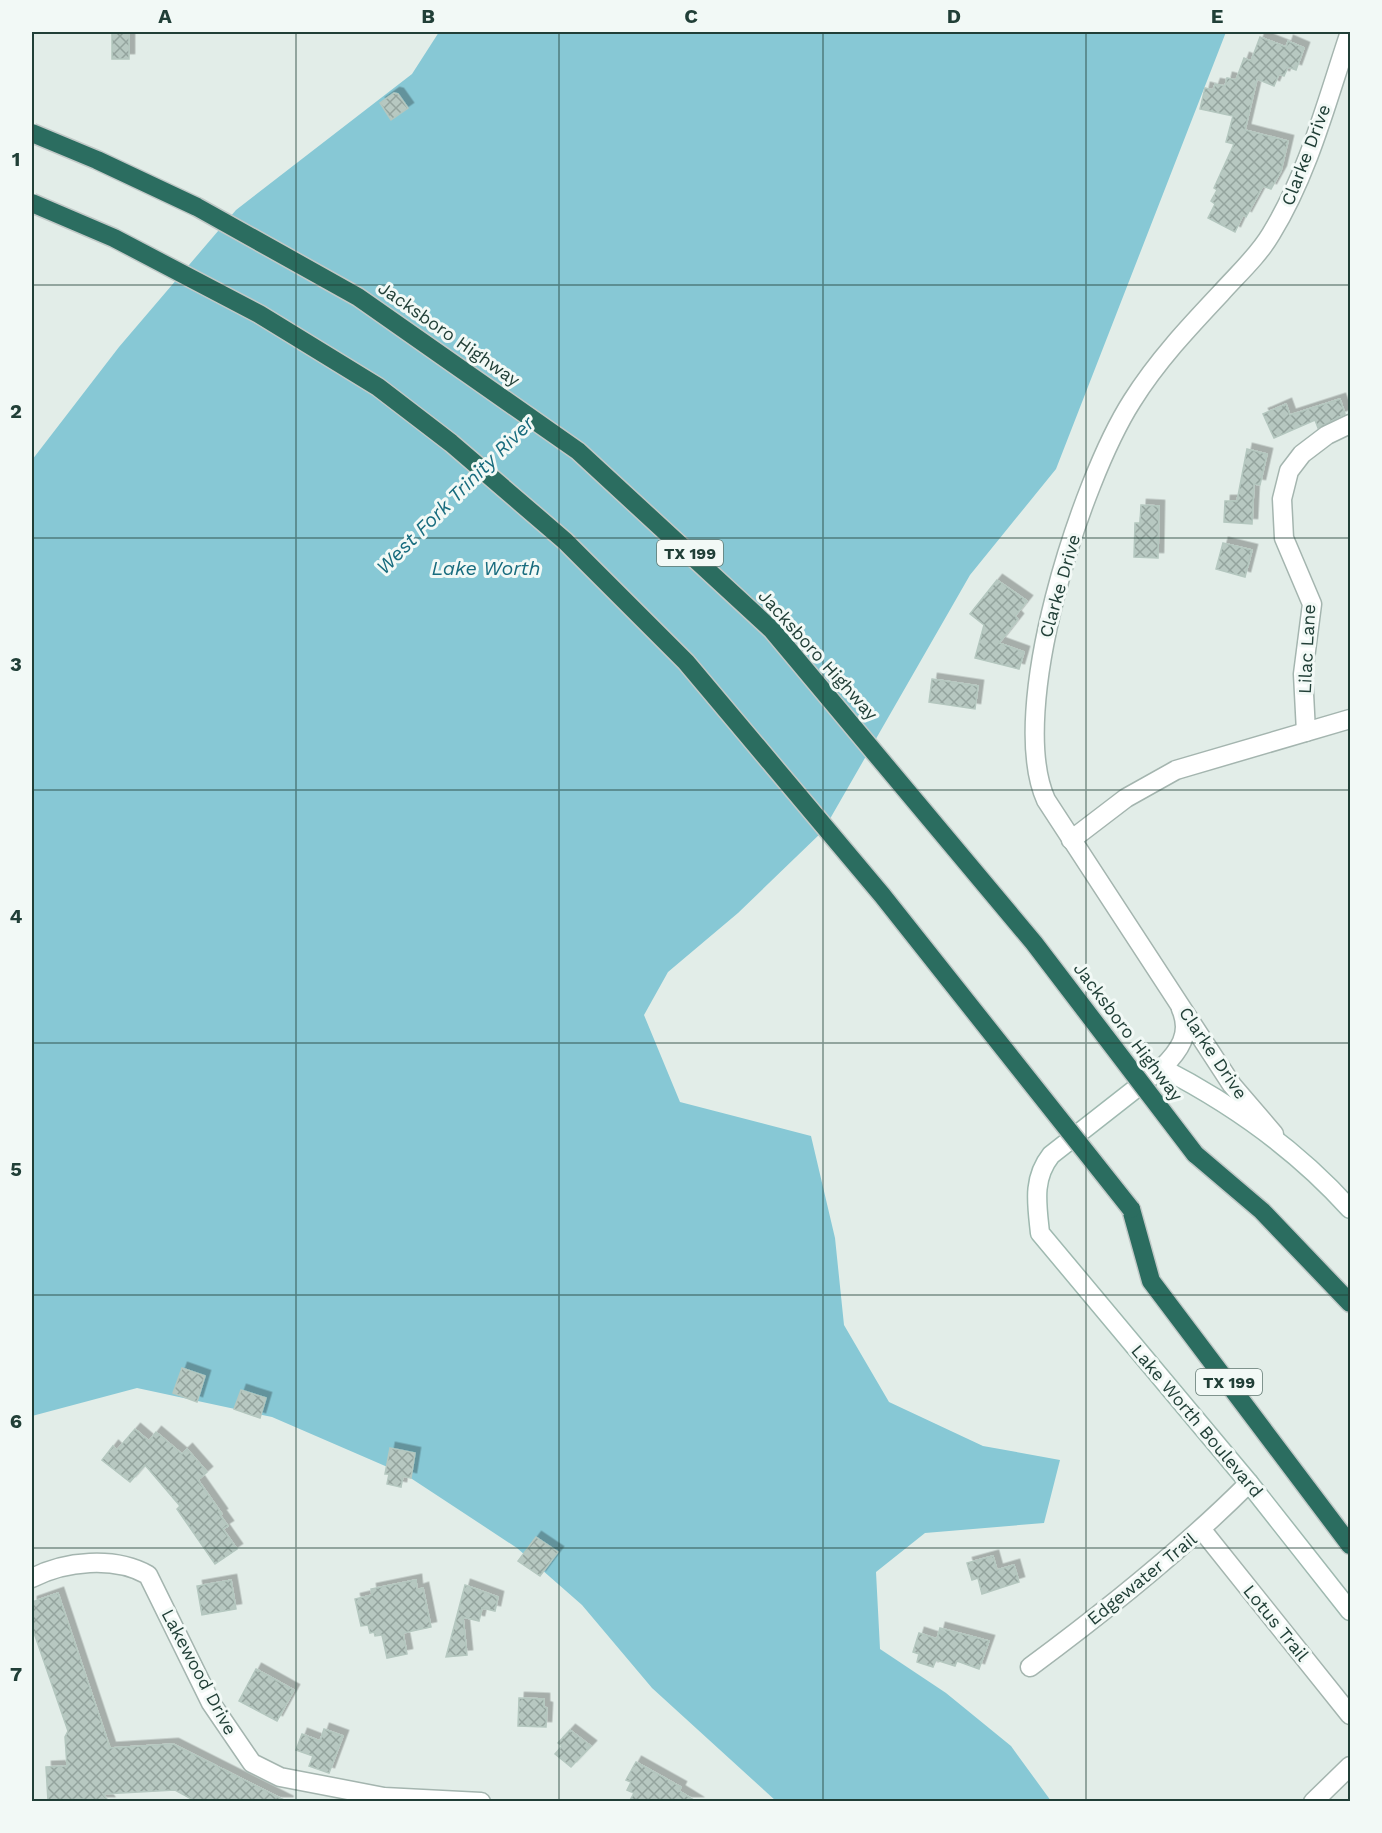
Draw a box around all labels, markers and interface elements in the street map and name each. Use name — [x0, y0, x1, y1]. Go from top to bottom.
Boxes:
text: A — [158, 4, 172, 28]
text: B — [421, 4, 435, 28]
text: C — [684, 4, 698, 28]
text: D — [947, 4, 961, 28]
text: E — [1211, 4, 1223, 28]
street label: Clarke Drive — [1277, 101, 1334, 208]
text: 1 — [12, 147, 20, 171]
street label: Jacksboro Highway — [374, 277, 525, 391]
text: 2 — [10, 399, 22, 423]
water label: West Fork Trinity River — [371, 410, 540, 579]
street label: Clarke Drive — [1035, 532, 1084, 640]
road number: TX 199 — [657, 540, 723, 566]
water label: Lake Worth — [431, 556, 541, 580]
street label: Jacksboro Highway — [754, 585, 883, 725]
street label: Lilac Lane — [1294, 604, 1319, 694]
text: 3 — [10, 652, 22, 676]
text: 4 — [10, 904, 23, 928]
street label: Jacksboro Highway — [1069, 958, 1188, 1106]
street label: Clarke Drive — [1175, 1003, 1252, 1103]
text: 5 — [10, 1157, 22, 1181]
street label: Lake Worth Boulevard — [1127, 1340, 1267, 1501]
road number: TX 199 — [1196, 1369, 1262, 1395]
text: 6 — [10, 1409, 22, 1433]
street label: Edgewater Trail — [1083, 1528, 1201, 1629]
street label: Lotus Trail — [1239, 1580, 1314, 1665]
street label: Lakewood Drive — [157, 1605, 241, 1738]
text: 7 — [10, 1662, 22, 1686]

